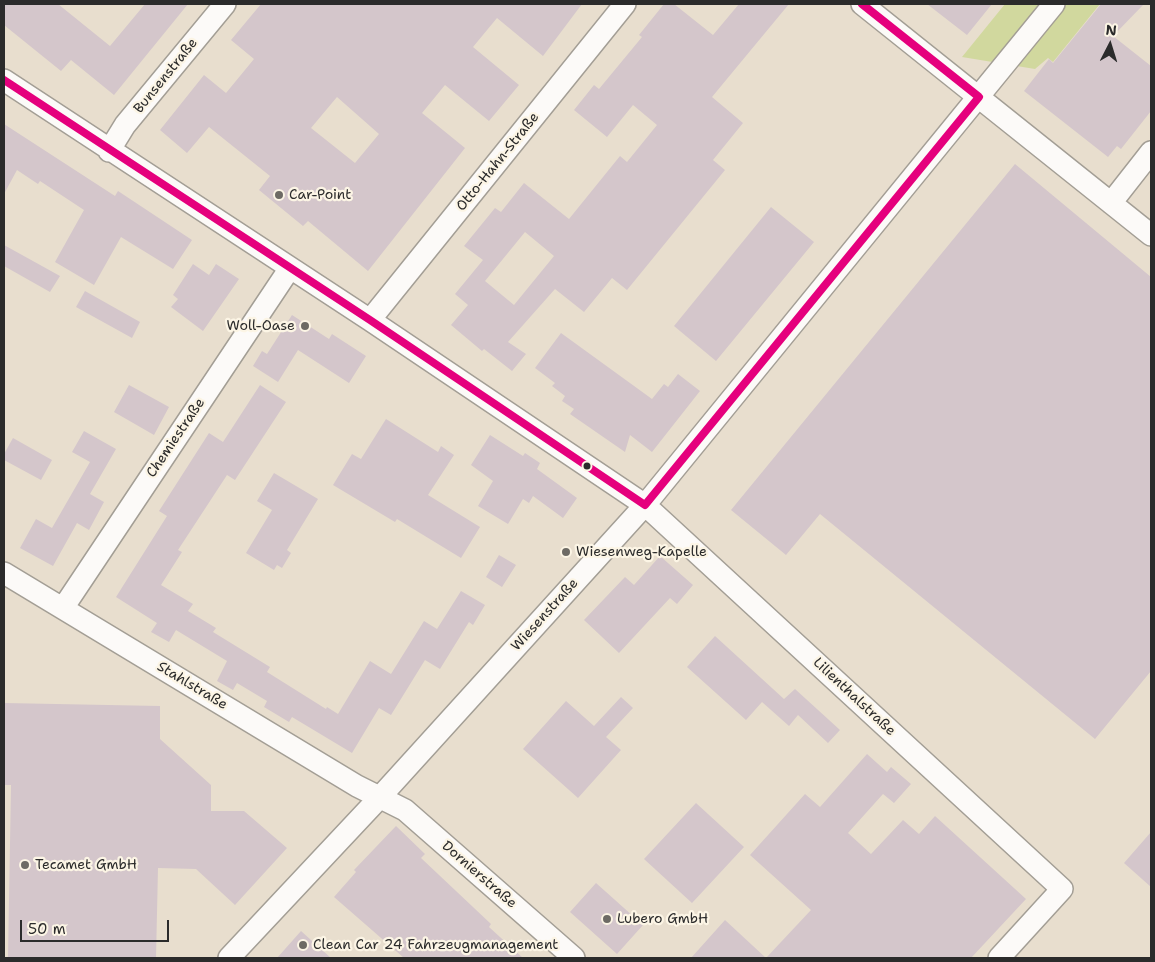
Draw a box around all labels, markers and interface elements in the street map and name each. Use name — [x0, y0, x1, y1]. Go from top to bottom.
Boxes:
north arrow — [1085, 20, 1135, 70]
text: N — [1105, 21, 1118, 40]
street label: Bunsenstraße — [131, 35, 201, 117]
street label: Otto-Hahn-Straße — [453, 109, 543, 215]
place label: Car-Point — [289, 187, 351, 203]
marker: Car-Point — [273, 189, 285, 201]
place label: Woll-Oase — [227, 318, 295, 334]
marker: Woll-Oase — [299, 320, 311, 332]
street label: Chemiestraße — [143, 395, 209, 481]
unlabelled marker — [582, 461, 592, 471]
place label: Wiesenweg-Kapelle — [576, 544, 707, 560]
marker: Wiesenweg-Kapelle — [560, 546, 572, 558]
street label: Wiesenstraße — [508, 575, 582, 655]
street label: Lilienthalstraße — [809, 654, 899, 740]
street label: Stahlstraße — [154, 658, 230, 714]
street label: Dornierstraße — [438, 838, 520, 912]
place label: Tecamet GmbH — [35, 857, 137, 873]
marker: Tecamet GmbH — [19, 859, 31, 871]
scale bar — [22, 910, 171, 942]
place label: Lubero GmbH — [617, 911, 708, 927]
marker: Lubero GmbH — [601, 913, 613, 925]
text: 50 m — [28, 919, 66, 939]
place label: Clean Car 24 Fahrzeugmanagement — [313, 937, 558, 953]
marker: Clean Car 24 Fahrzeugmanagement — [297, 939, 309, 951]

